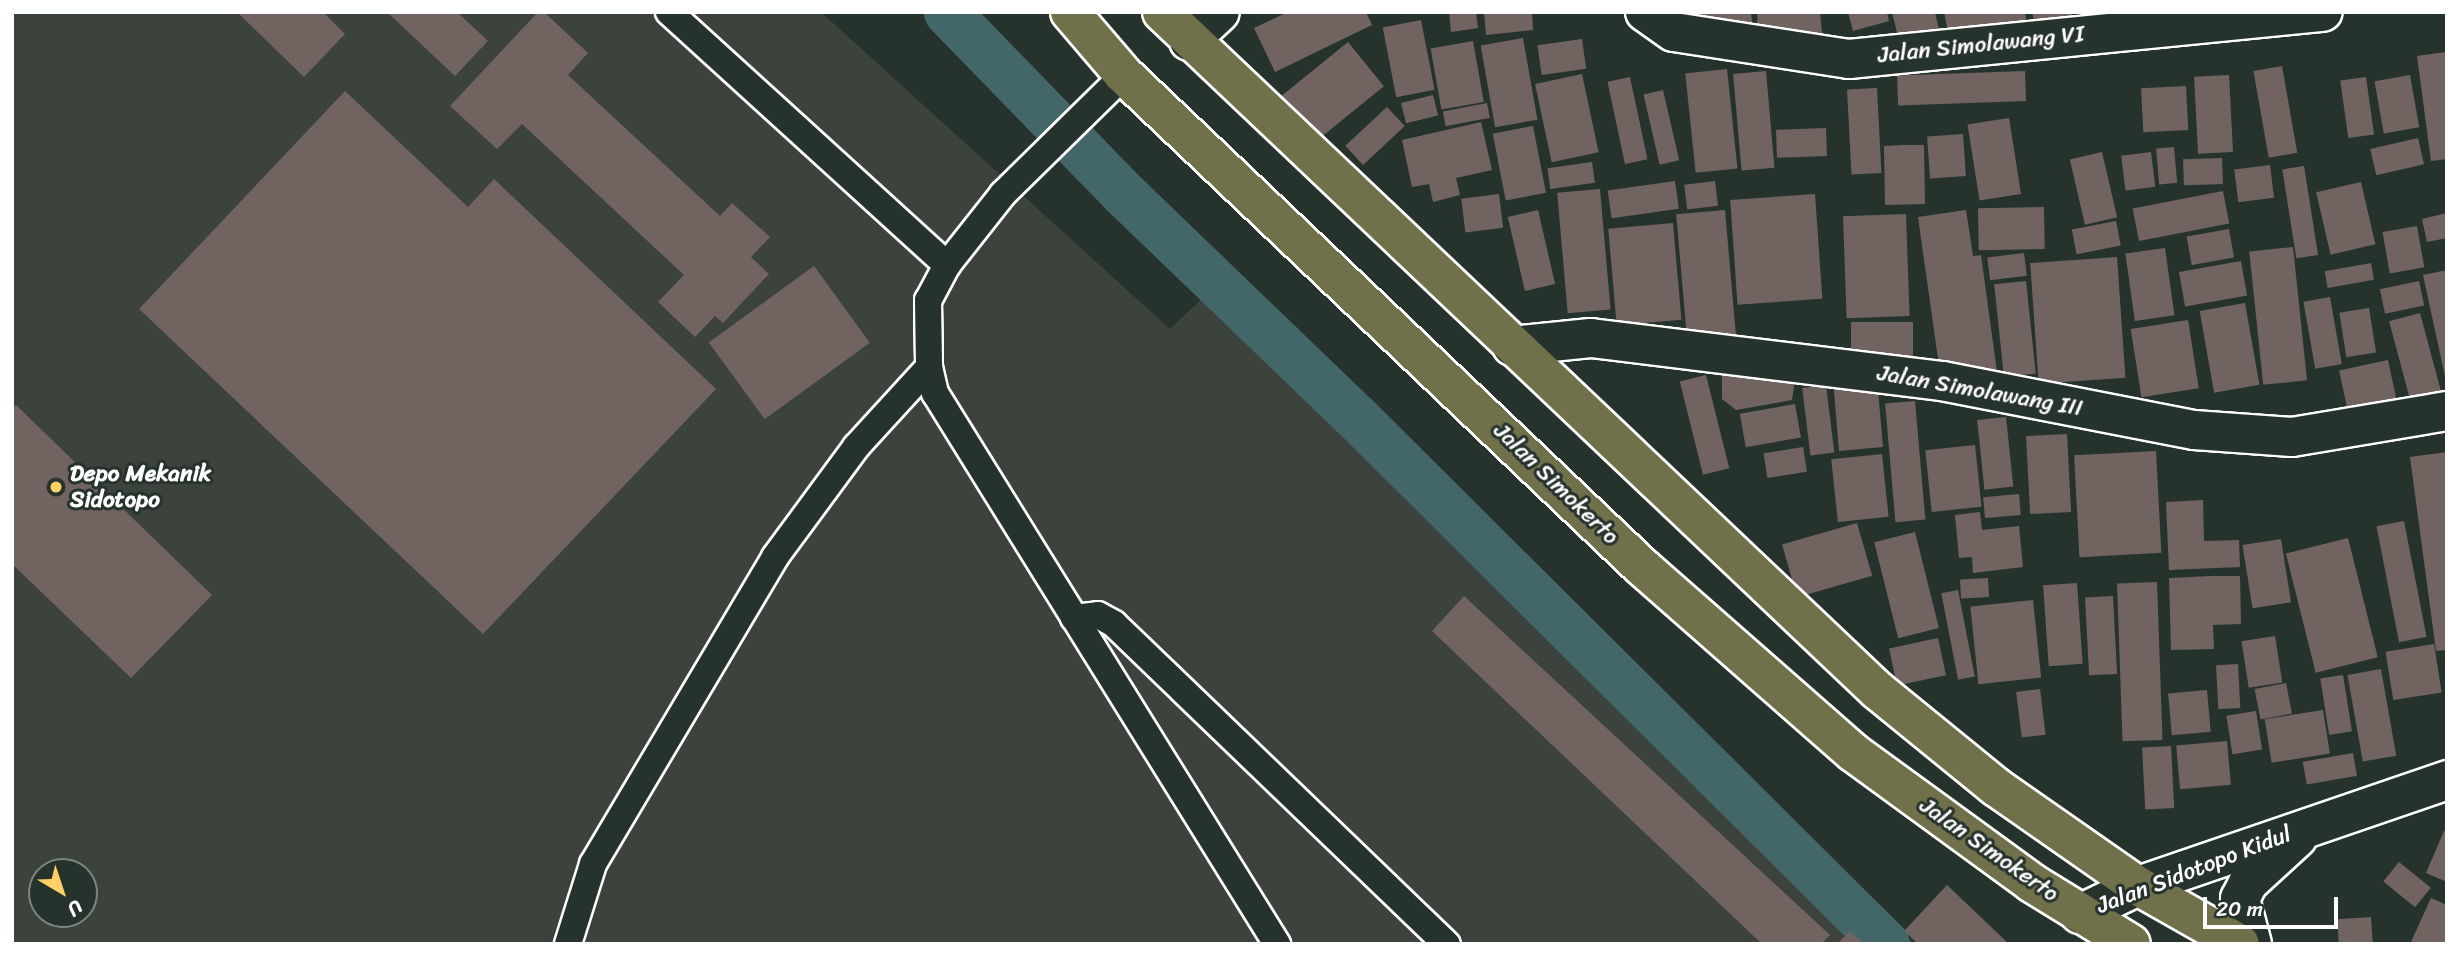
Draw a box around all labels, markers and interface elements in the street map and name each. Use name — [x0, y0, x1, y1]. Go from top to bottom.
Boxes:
street label: Jalan Simolawang VI — [1876, 20, 2086, 70]
street label: Jalan Simolawang III — [1875, 359, 2085, 423]
street label: Jalan Simokerto — [1488, 417, 1624, 551]
place label: Depo Mekanik Sidotopo — [70, 460, 211, 514]
marker: Depo Mekanik Sidotopo — [48, 479, 64, 495]
street label: Jalan Simokerto — [1914, 792, 2064, 908]
street label: Jalan Sidotopo Kidul — [2093, 820, 2295, 920]
north arrow — [28, 858, 98, 928]
scale bar — [2207, 883, 2342, 927]
text: 20 m — [2216, 890, 2263, 928]
text: U — [60, 891, 91, 925]

